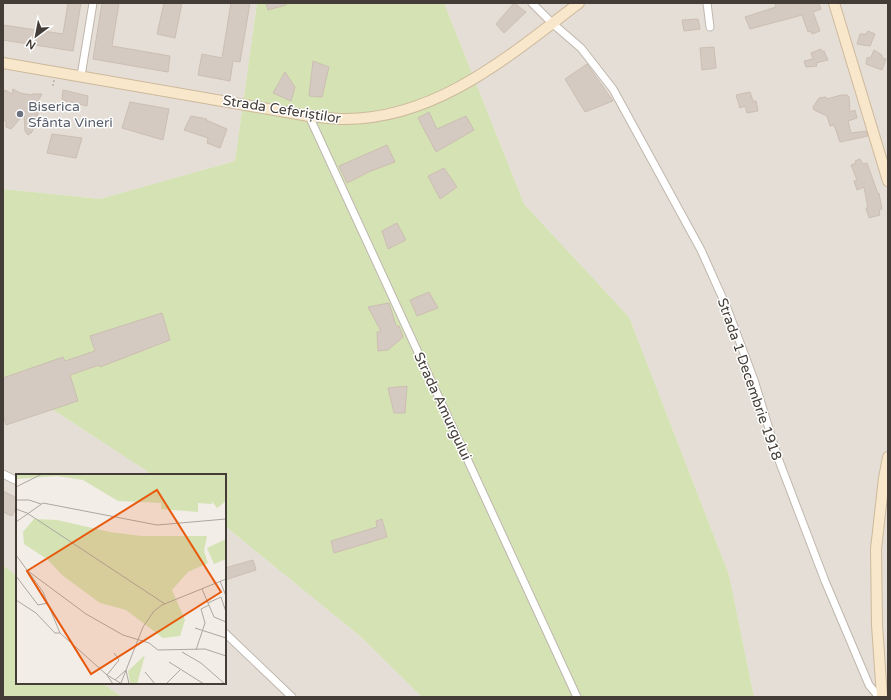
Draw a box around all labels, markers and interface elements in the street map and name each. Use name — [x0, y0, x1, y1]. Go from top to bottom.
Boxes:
north arrow — [16, 16, 56, 56]
text: N — [24, 36, 38, 52]
street label: Strada Ceferiștilor — [222, 92, 343, 127]
place label: Biserica Sfânta Vineri — [28, 98, 113, 131]
marker: Biserica Sfânta Vineri — [15, 109, 25, 119]
street label: Strada 1 Decembrie 1918 — [714, 296, 785, 463]
street label: Strada Amurgului — [410, 350, 475, 463]
inset map — [16, 474, 226, 684]

